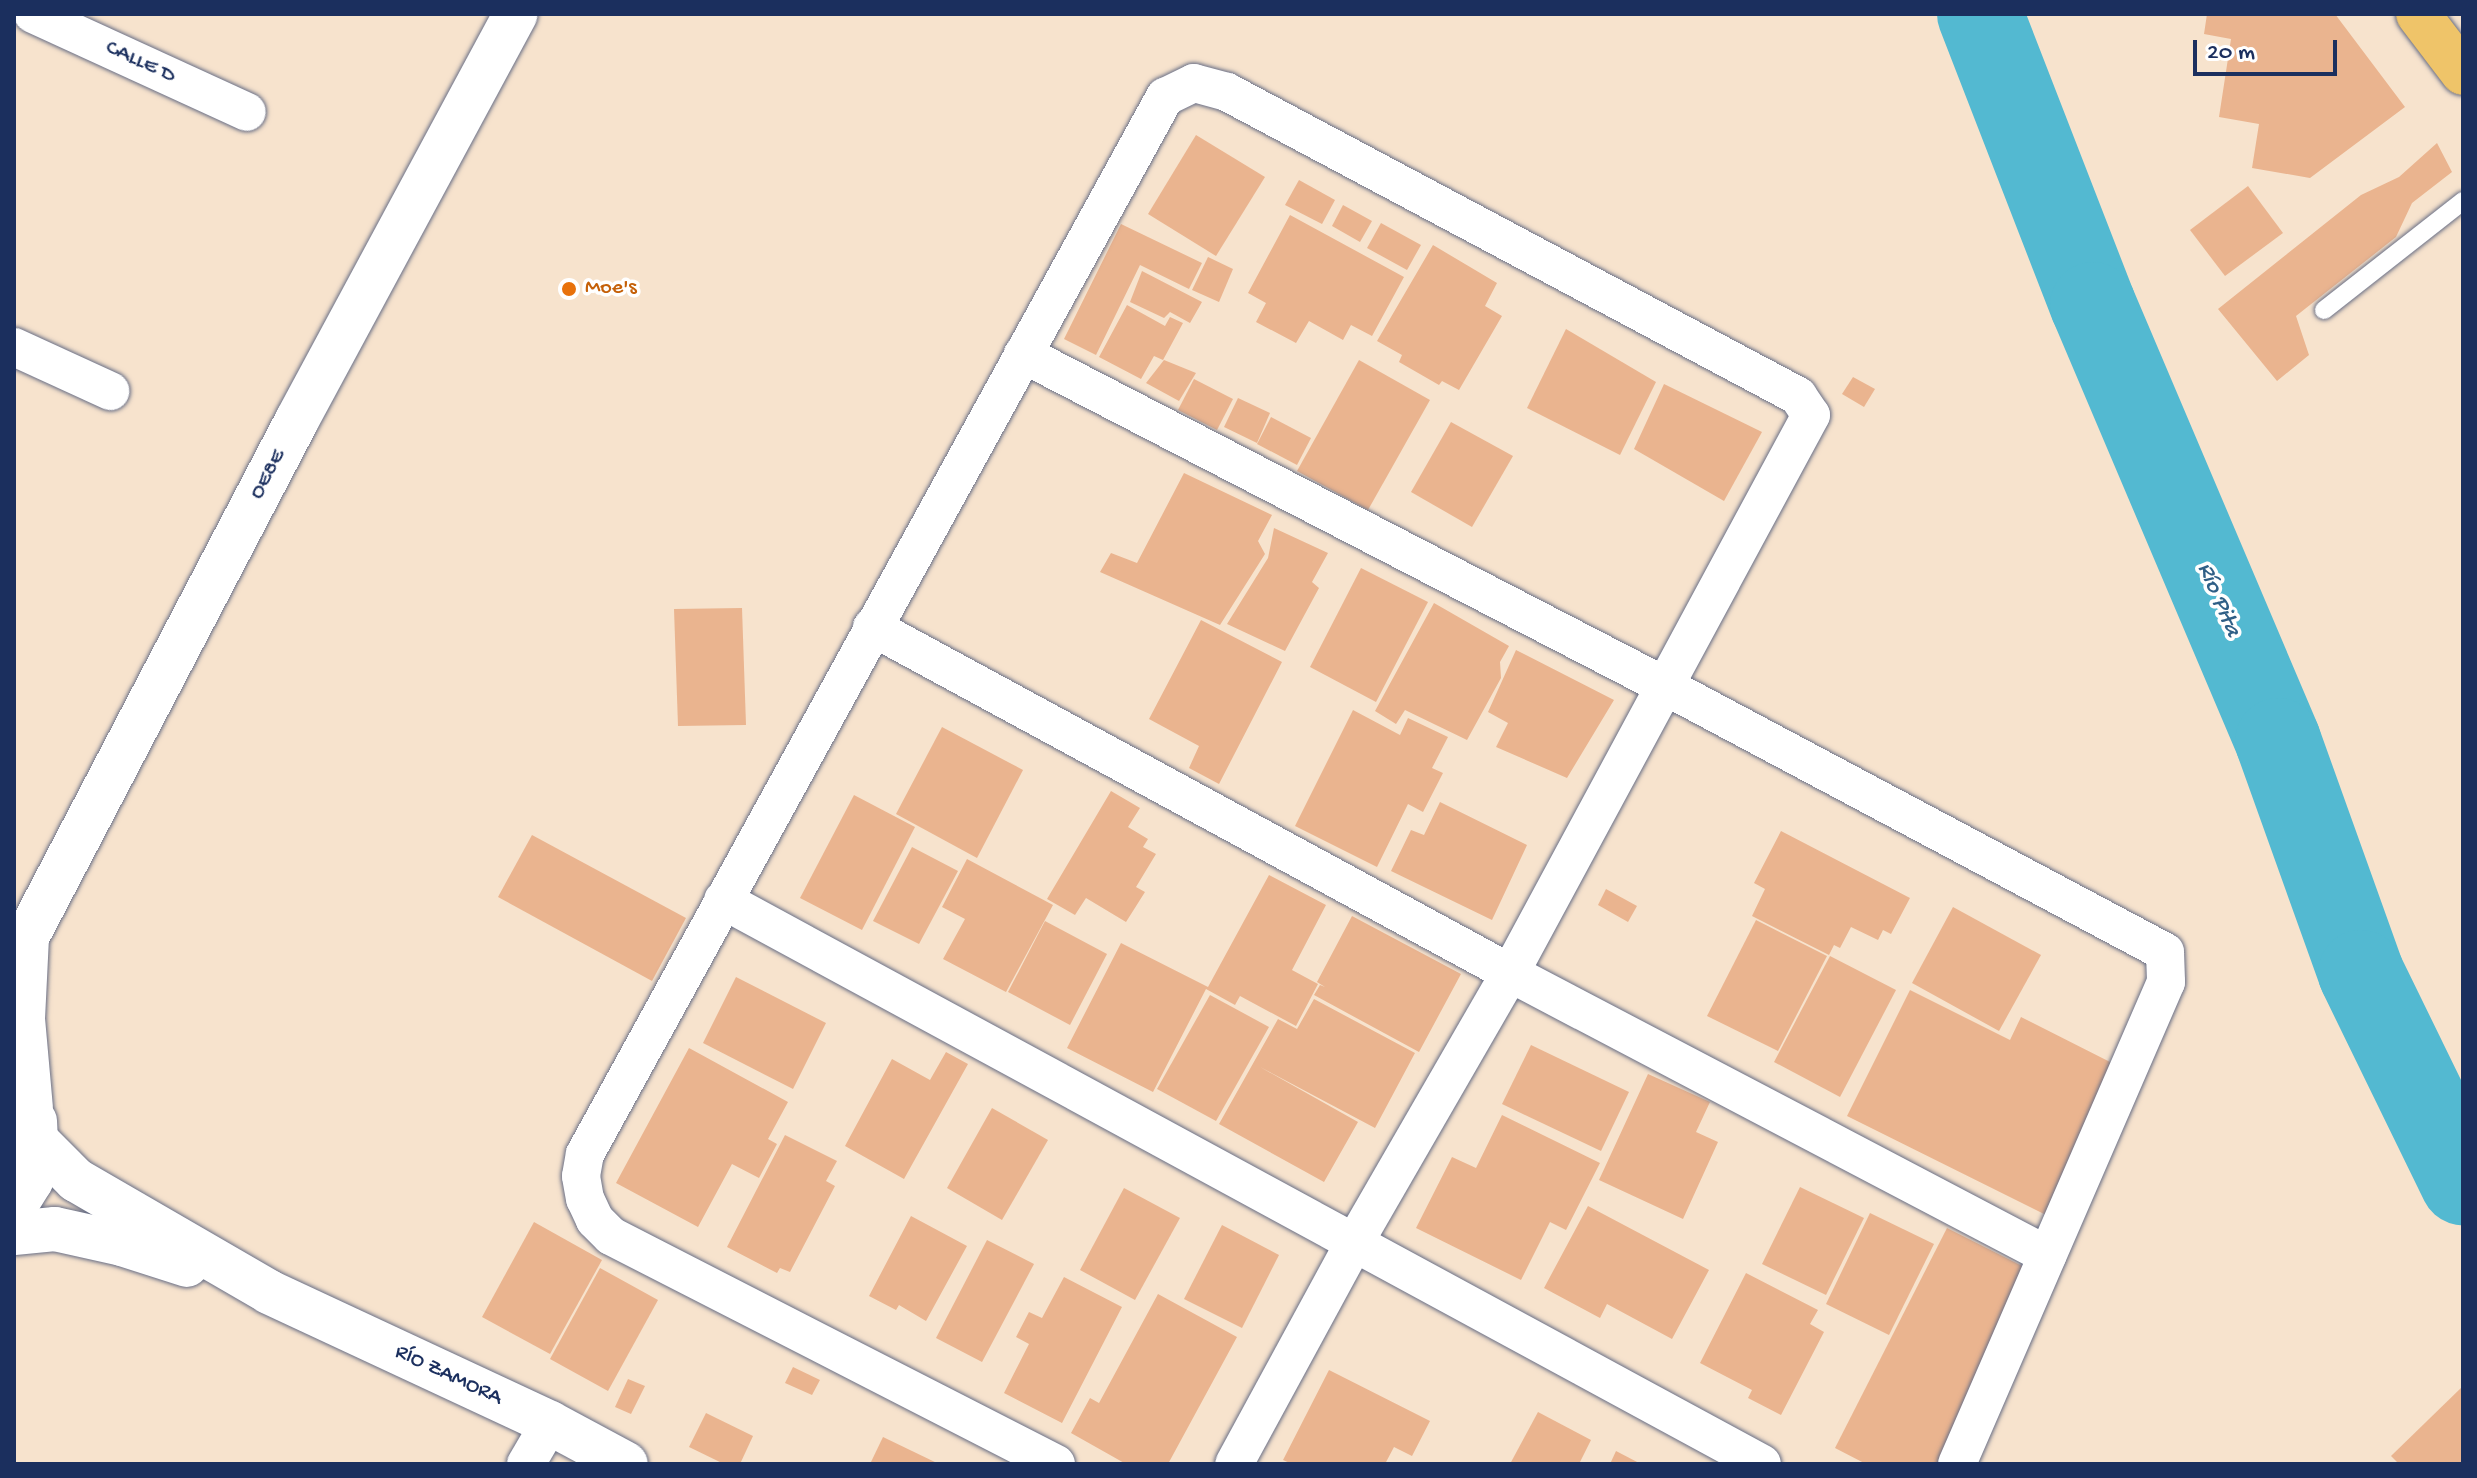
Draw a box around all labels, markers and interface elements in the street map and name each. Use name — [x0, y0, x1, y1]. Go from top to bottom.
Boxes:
scale bar — [2197, 24, 2341, 74]
street label: CALLE D — [101, 35, 179, 91]
text: 20 m — [2207, 39, 2255, 68]
place label: Moe's — [585, 276, 637, 302]
marker: Moe's — [560, 280, 578, 298]
street label: OE8E — [245, 446, 293, 504]
water label: Río Pita — [2190, 559, 2246, 641]
street label: RÍO ZAMORA — [390, 1340, 506, 1412]

